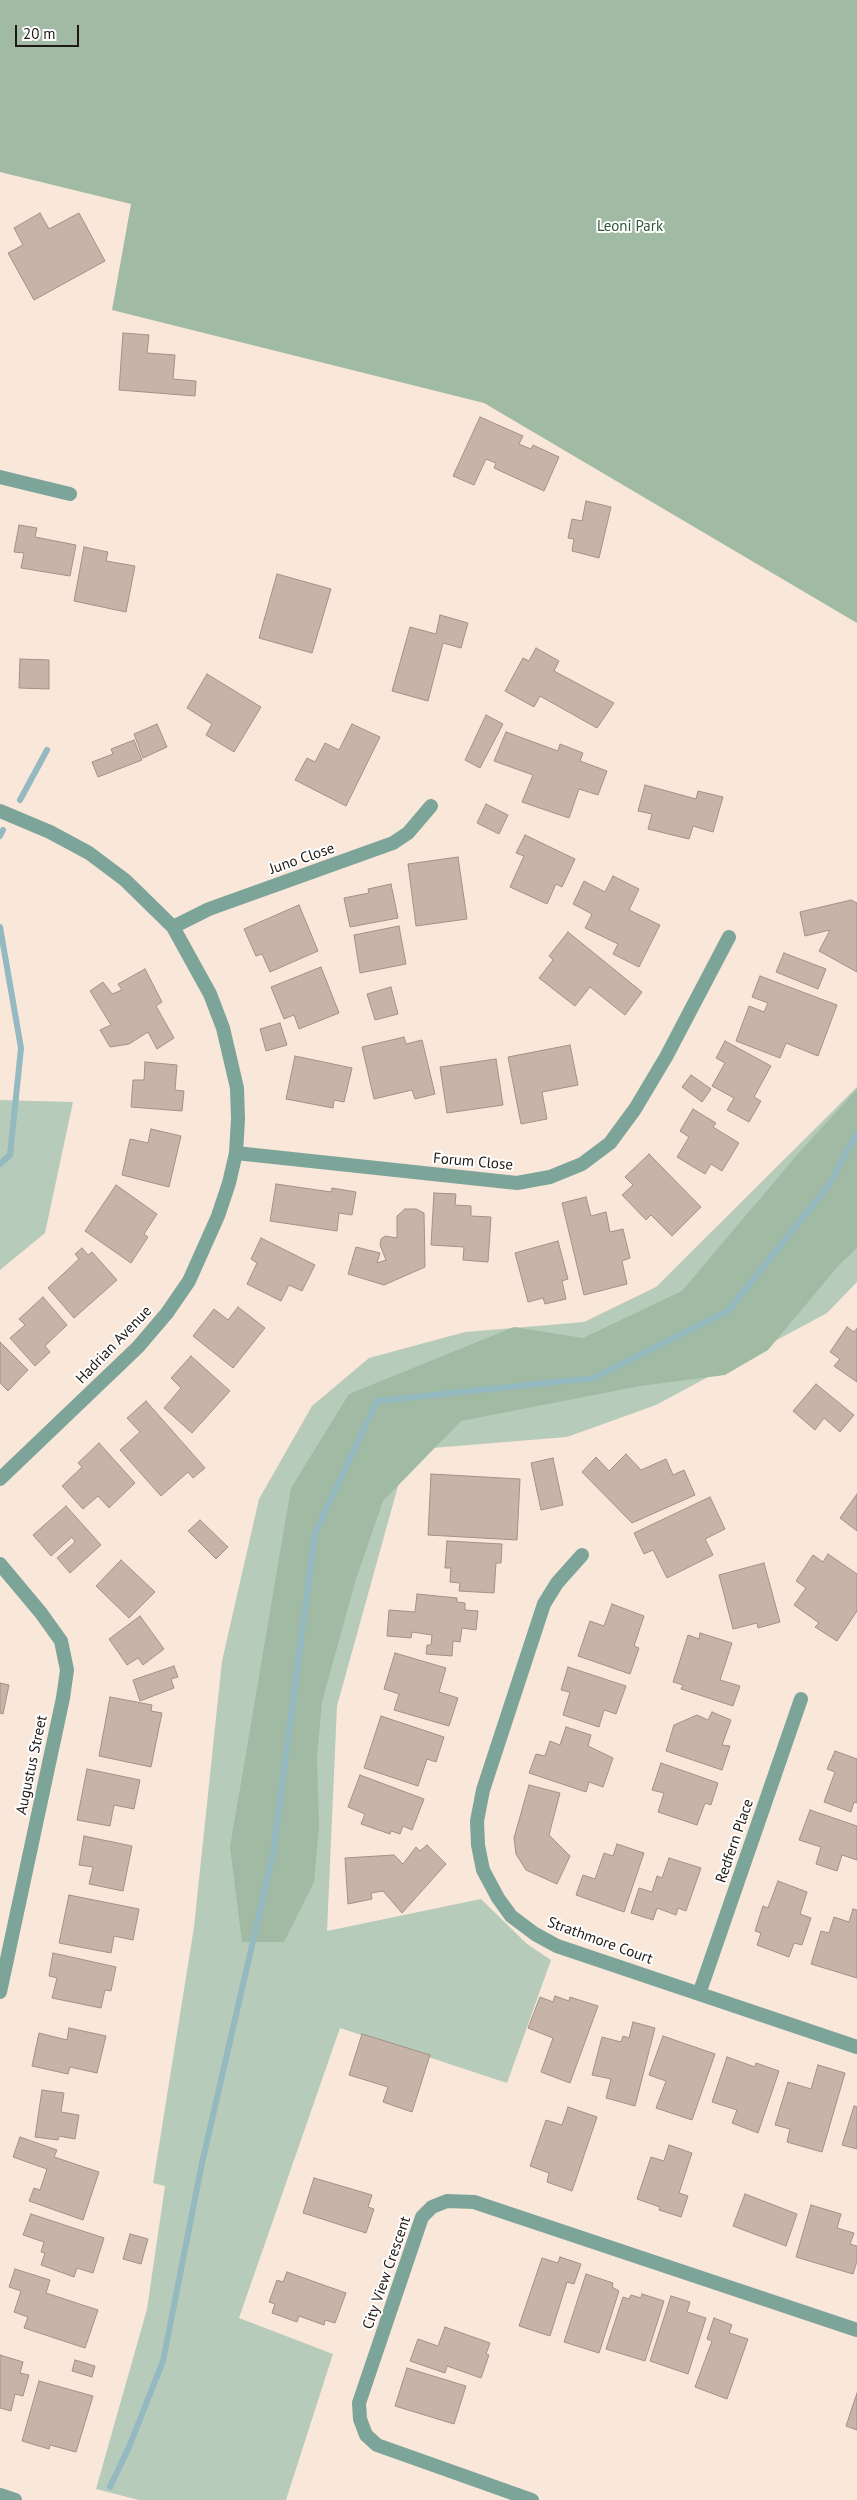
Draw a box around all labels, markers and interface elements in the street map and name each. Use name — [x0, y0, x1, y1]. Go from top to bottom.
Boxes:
scale bar — [18, 15, 81, 47]
text: 20 m — [23, 24, 56, 43]
park label: Leoni Park — [597, 218, 663, 236]
street label: Juno Close — [267, 839, 337, 879]
street label: Forum Close — [432, 1150, 514, 1174]
street label: Hadrian Avenue — [72, 1302, 156, 1388]
street label: Augustus Street — [13, 1714, 51, 1816]
street label: Redfern Place — [712, 1797, 758, 1885]
street label: Strathmore Court — [545, 1914, 655, 1968]
street label: City View Crescent — [359, 2214, 415, 2332]

